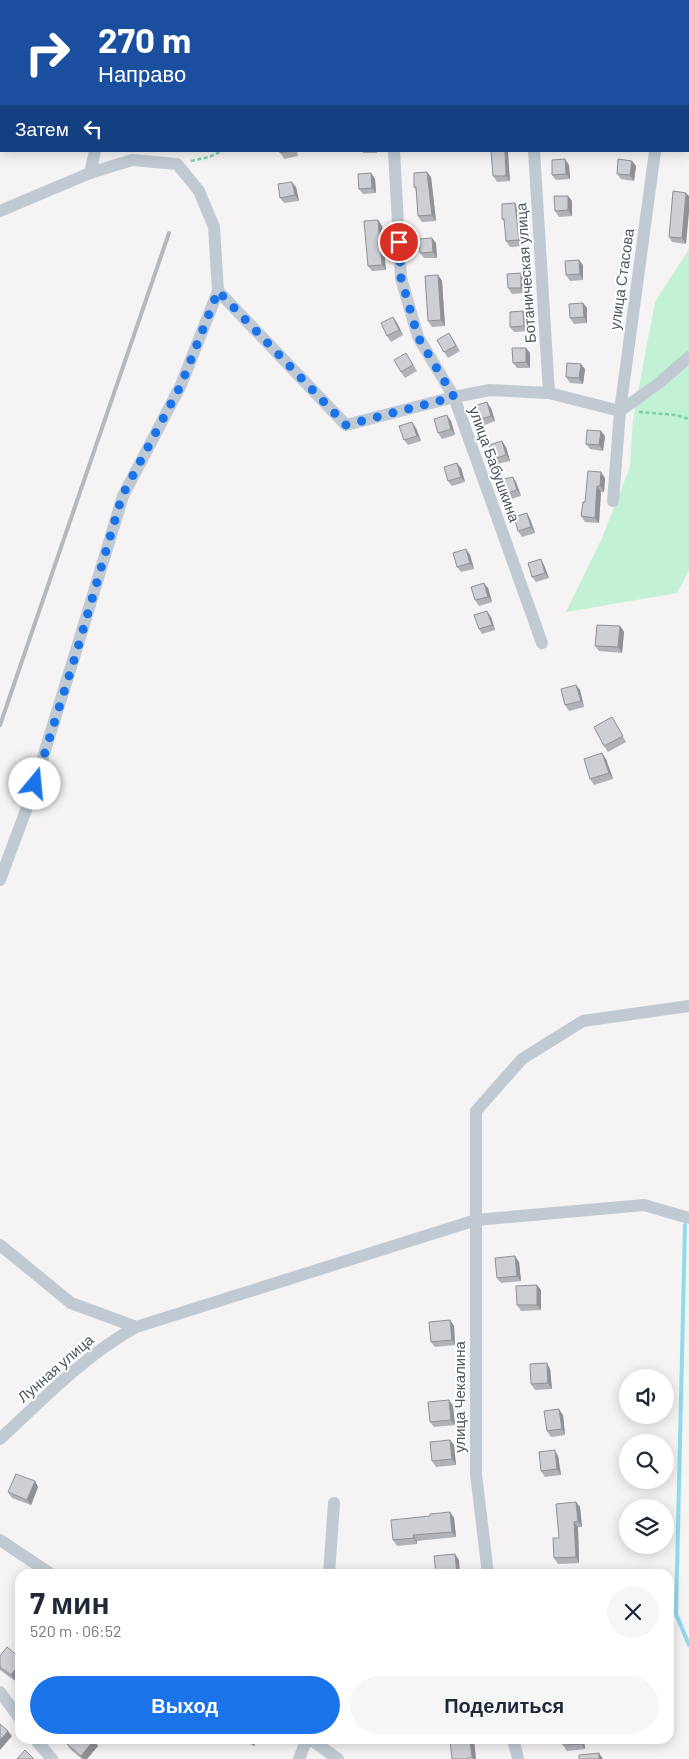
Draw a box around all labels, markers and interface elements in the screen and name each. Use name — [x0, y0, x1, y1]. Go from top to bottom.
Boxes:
text: 270 m — [98, 18, 191, 60]
icon: right — [15, 20, 80, 85]
text: Направо — [98, 60, 186, 86]
icon: left — [79, 115, 107, 143]
text: Затем — [15, 117, 69, 140]
street label: Ботаническая улица — [511, 201, 539, 344]
pin — [378, 221, 420, 263]
street label: улица Стасова — [605, 226, 637, 331]
icon: arrive — [385, 228, 413, 256]
street label: улица Бабушкина — [466, 404, 525, 525]
position arrow — [8, 757, 60, 809]
street label: Лунная улица — [13, 1330, 97, 1406]
street label: улица Чекалина — [450, 1341, 468, 1453]
map controls — [619, 1369, 674, 1554]
button: sound — [619, 1369, 674, 1424]
button: search — [619, 1434, 674, 1489]
button: layers — [619, 1499, 674, 1554]
text: 7 мин — [30, 1584, 110, 1620]
button: close — [607, 1586, 659, 1638]
text: 520 m · 06:52 — [30, 1621, 122, 1640]
button: Выход — [30, 1676, 340, 1734]
button: Поделиться — [350, 1676, 659, 1734]

